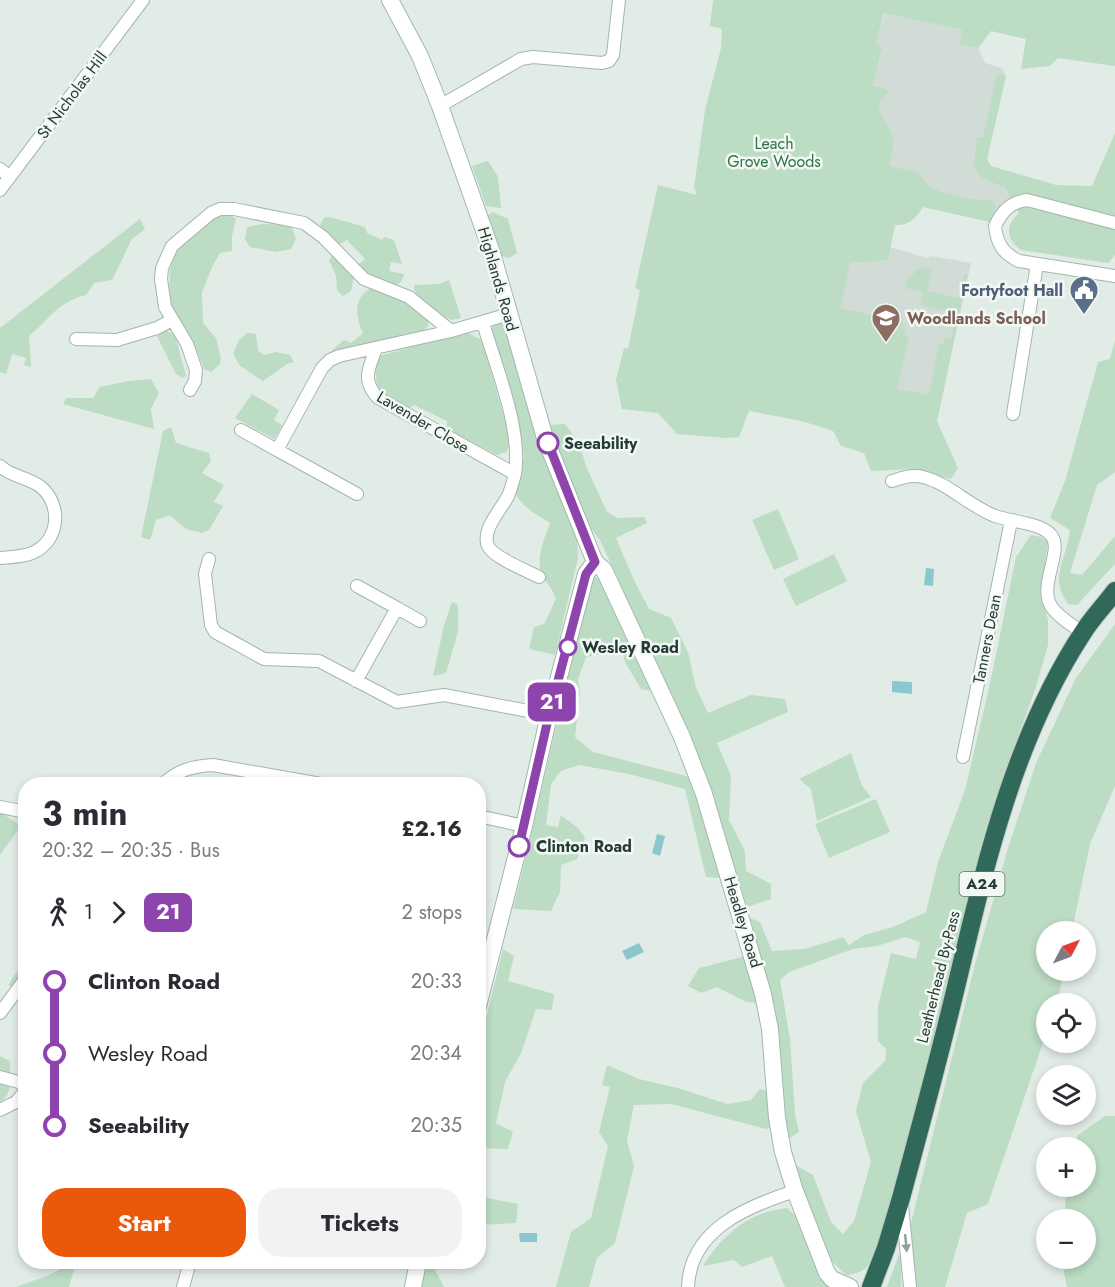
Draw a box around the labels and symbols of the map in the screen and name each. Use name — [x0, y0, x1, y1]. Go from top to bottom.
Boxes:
street label: St Nicholas Hill — [31, 46, 113, 144]
park label: Leach Grove Woods — [727, 132, 821, 173]
street label: Highlands Road — [472, 224, 524, 334]
public building icon: Fortyfoot Hall — [1068, 274, 1100, 316]
place label: Fortyfoot Hall — [961, 279, 1063, 302]
school or university icon: Woodlands School — [870, 302, 902, 344]
place label: Woodlands School — [907, 307, 1046, 330]
street label: Lavender Close — [373, 385, 473, 459]
marker: Seeability — [537, 432, 559, 454]
place label: Seeability — [564, 432, 638, 455]
street label: Tanners Dean — [967, 592, 1007, 686]
place label: Wesley Road — [582, 636, 679, 659]
marker: Wesley Road — [559, 638, 577, 656]
line badge: 21 — [525, 682, 579, 722]
marker: Clinton Road — [508, 835, 530, 857]
place label: Clinton Road — [536, 835, 632, 858]
road number: A24 — [960, 872, 1004, 896]
street label: Headley Road — [718, 873, 768, 971]
street label: Leatherhead By-Pass — [910, 908, 966, 1046]
north arrow — [1036, 921, 1096, 981]
one-way arrow — [901, 1233, 911, 1252]

